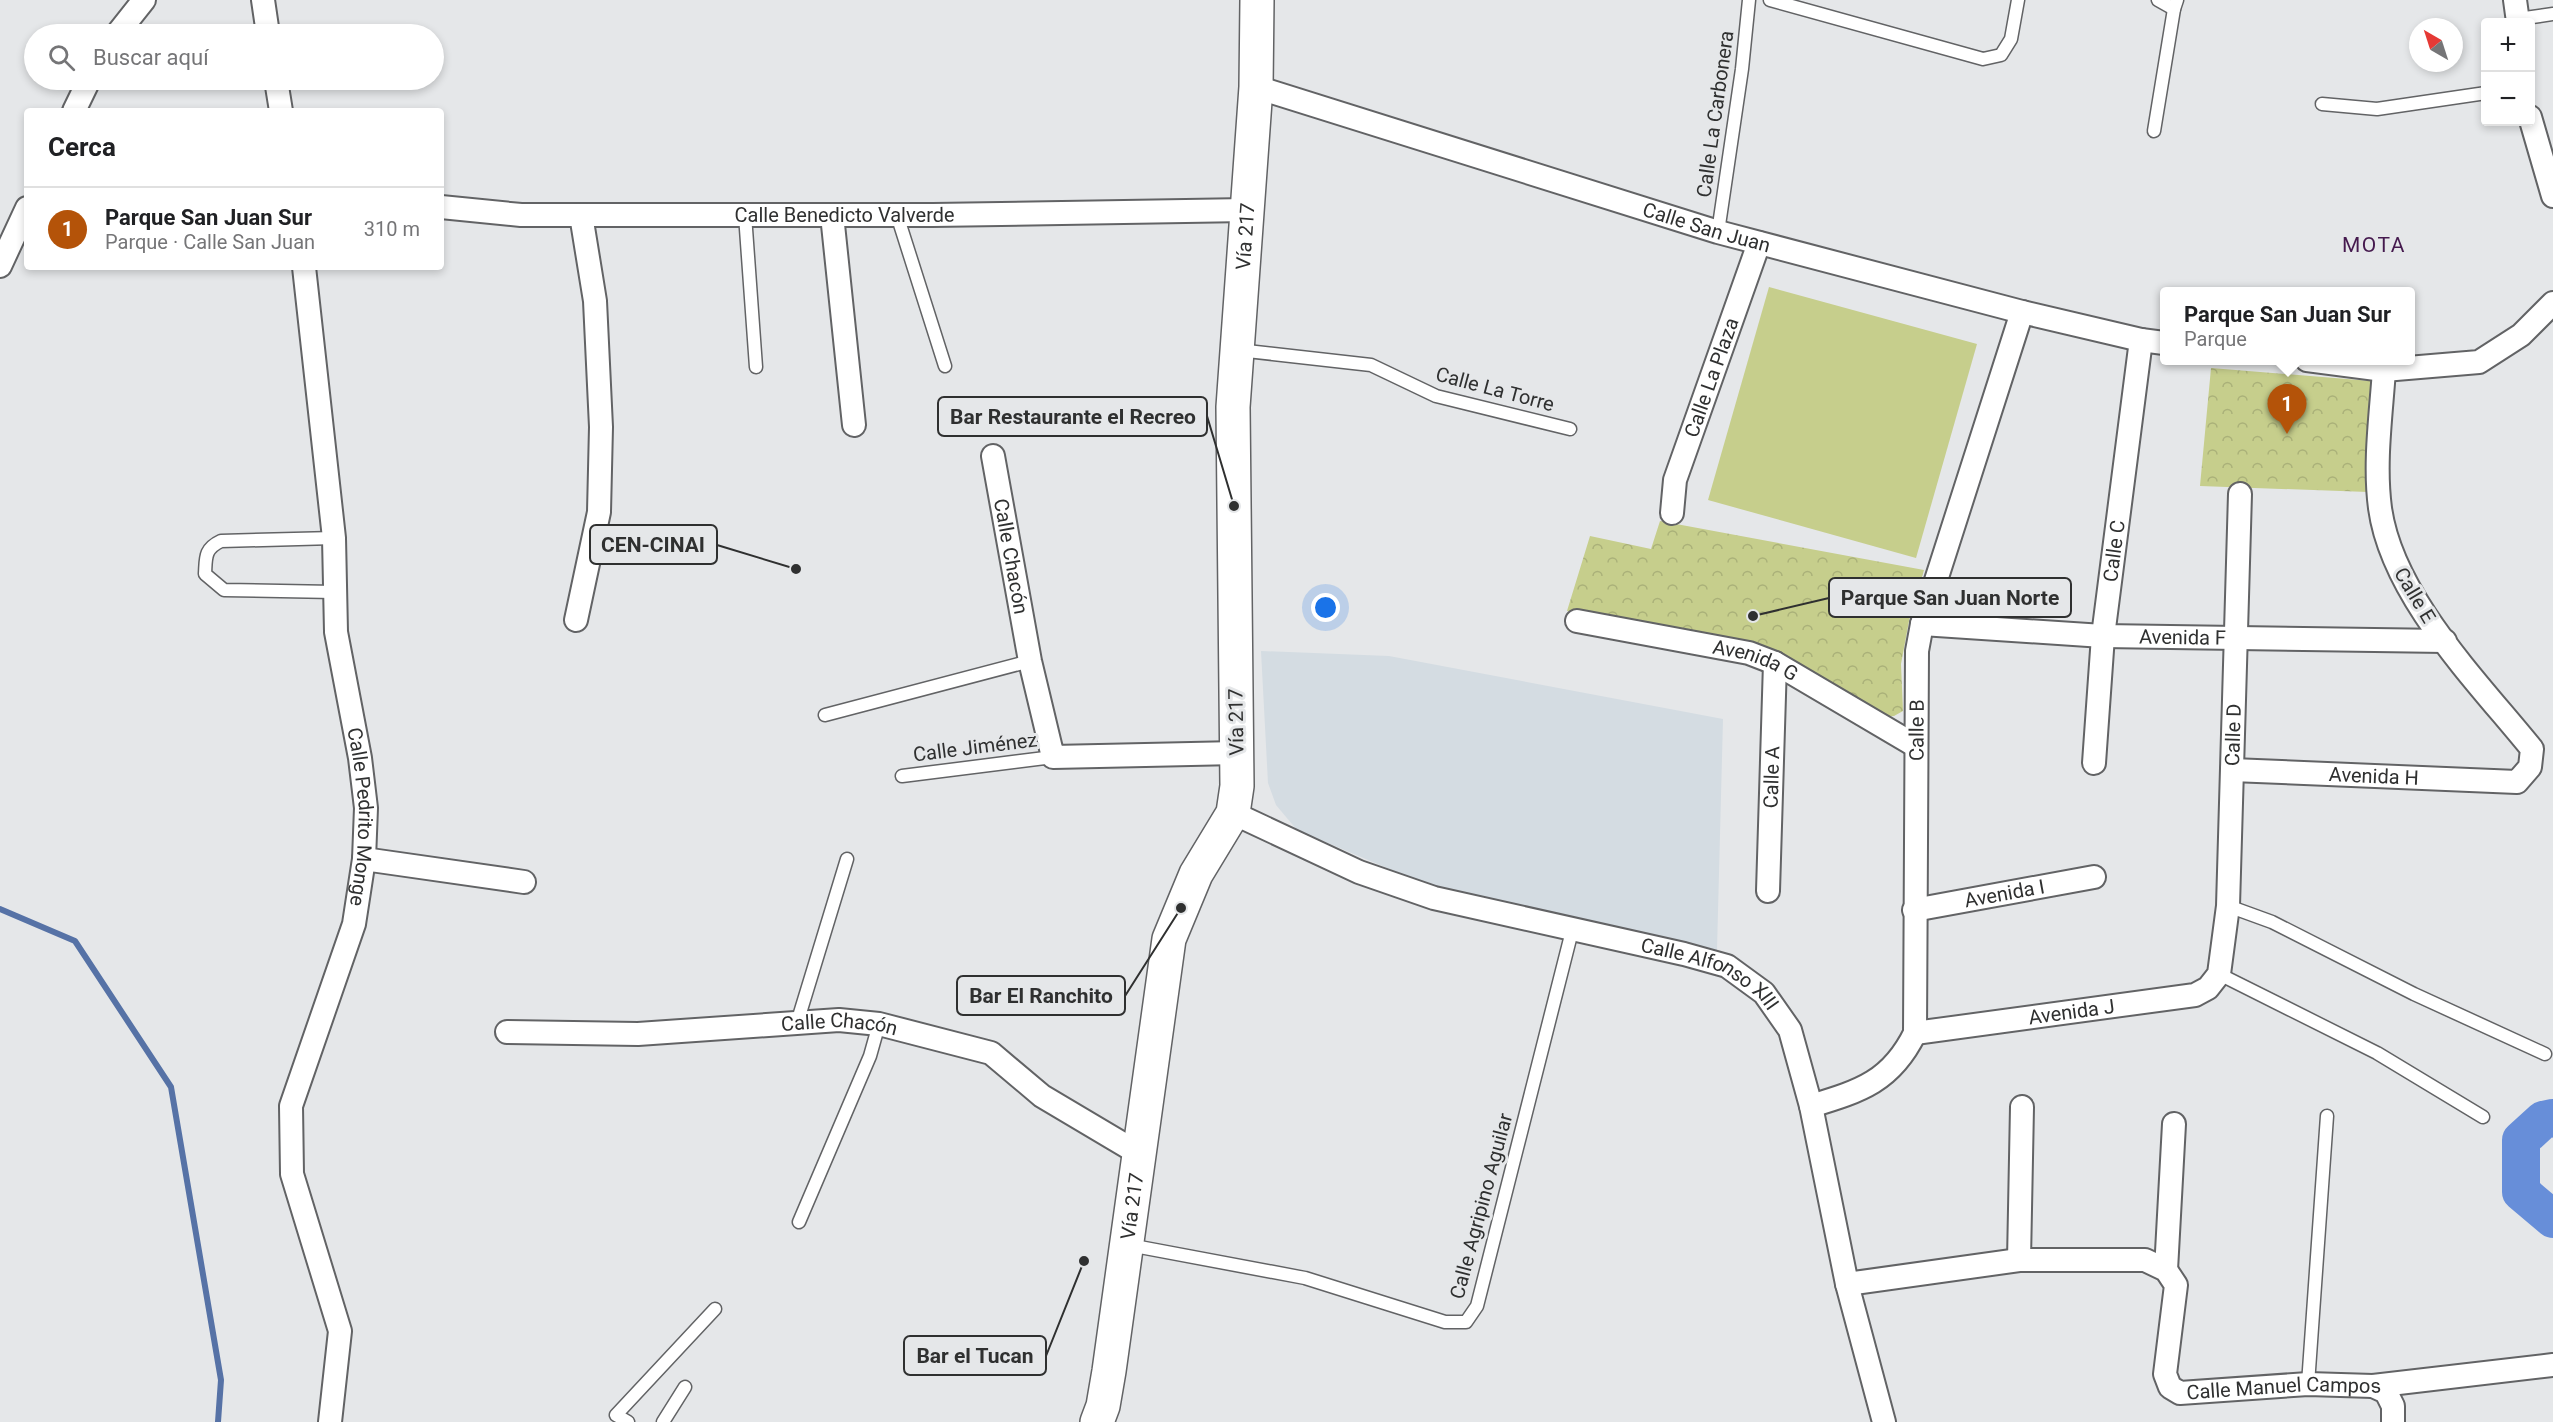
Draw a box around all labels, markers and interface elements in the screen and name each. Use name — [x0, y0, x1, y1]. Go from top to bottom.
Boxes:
north arrow — [2409, 18, 2463, 72]
map controls — [2481, 18, 2535, 126]
button: + — [2481, 18, 2535, 72]
search box — [24, 24, 444, 90]
street label: Calle La Carbonera — [1691, 29, 1739, 199]
icon: search — [45, 41, 78, 74]
text: Buscar aquí — [93, 45, 209, 70]
button: − — [2481, 72, 2535, 126]
text: Cerca — [48, 132, 116, 162]
street label: Calle San Juan — [1640, 197, 1773, 257]
street label: Vía 217 — [1231, 202, 1260, 271]
street label: Calle Benedicto Valverde — [735, 203, 955, 227]
text: Parque San Juan Sur — [105, 205, 312, 230]
text: 1 — [62, 217, 73, 241]
text: 310 m — [364, 217, 420, 241]
text: Parque · Calle San Juan — [105, 230, 315, 254]
district label: MOTA — [2342, 233, 2406, 257]
popup — [2160, 287, 2415, 365]
text: Parque San Juan Sur — [2184, 302, 2391, 327]
street label: Calle La Plaza — [1679, 314, 1744, 440]
text: Parque — [2184, 327, 2247, 351]
street label: Calle La Torre — [1433, 362, 1557, 416]
pin: 1 — [2268, 384, 2306, 434]
callout: Bar Restaurante el Recreo — [938, 397, 1207, 436]
text: Bar Restaurante el Recreo — [950, 405, 1196, 429]
street label: Calle Chacón — [989, 497, 1033, 616]
street label: Calle C — [2098, 519, 2130, 583]
callout: CEN-CINAI — [590, 525, 717, 564]
text: CEN-CINAI — [601, 533, 705, 557]
street label: Calle E — [2389, 563, 2441, 627]
callout: Parque San Juan Norte — [1829, 578, 2071, 617]
text: Parque San Juan Norte — [1841, 586, 2059, 610]
your location — [1311, 593, 1340, 622]
street label: Avenida F — [2139, 625, 2226, 650]
street label: Avenida G — [1711, 634, 1803, 686]
street label: Vía 217 — [1223, 688, 1249, 756]
street label: Calle B — [1904, 699, 1929, 761]
street label: Calle D — [2220, 703, 2246, 766]
street label: Calle Pedrito Monge — [342, 725, 378, 908]
street label: Calle Jiménez — [912, 727, 1038, 767]
street label: Calle A — [1759, 746, 1784, 809]
street label: Avenida H — [2328, 762, 2419, 790]
street label: Avenida I — [1962, 874, 2047, 913]
street label: Calle Alfonso XIII — [1639, 933, 1784, 1015]
callout: Bar El Ranchito — [957, 976, 1125, 1015]
text: Bar El Ranchito — [969, 984, 1113, 1008]
street label: Avenida J — [2027, 994, 2116, 1029]
street label: Calle Chacón — [780, 1008, 900, 1040]
street label: Calle Agripino Aguilar — [1445, 1110, 1517, 1302]
street label: Vía 217 — [1115, 1171, 1148, 1241]
callout: Bar el Tucan — [904, 1336, 1046, 1375]
text: Bar el Tucan — [916, 1344, 1034, 1368]
street label: Calle Manuel Campos — [2186, 1372, 2382, 1405]

